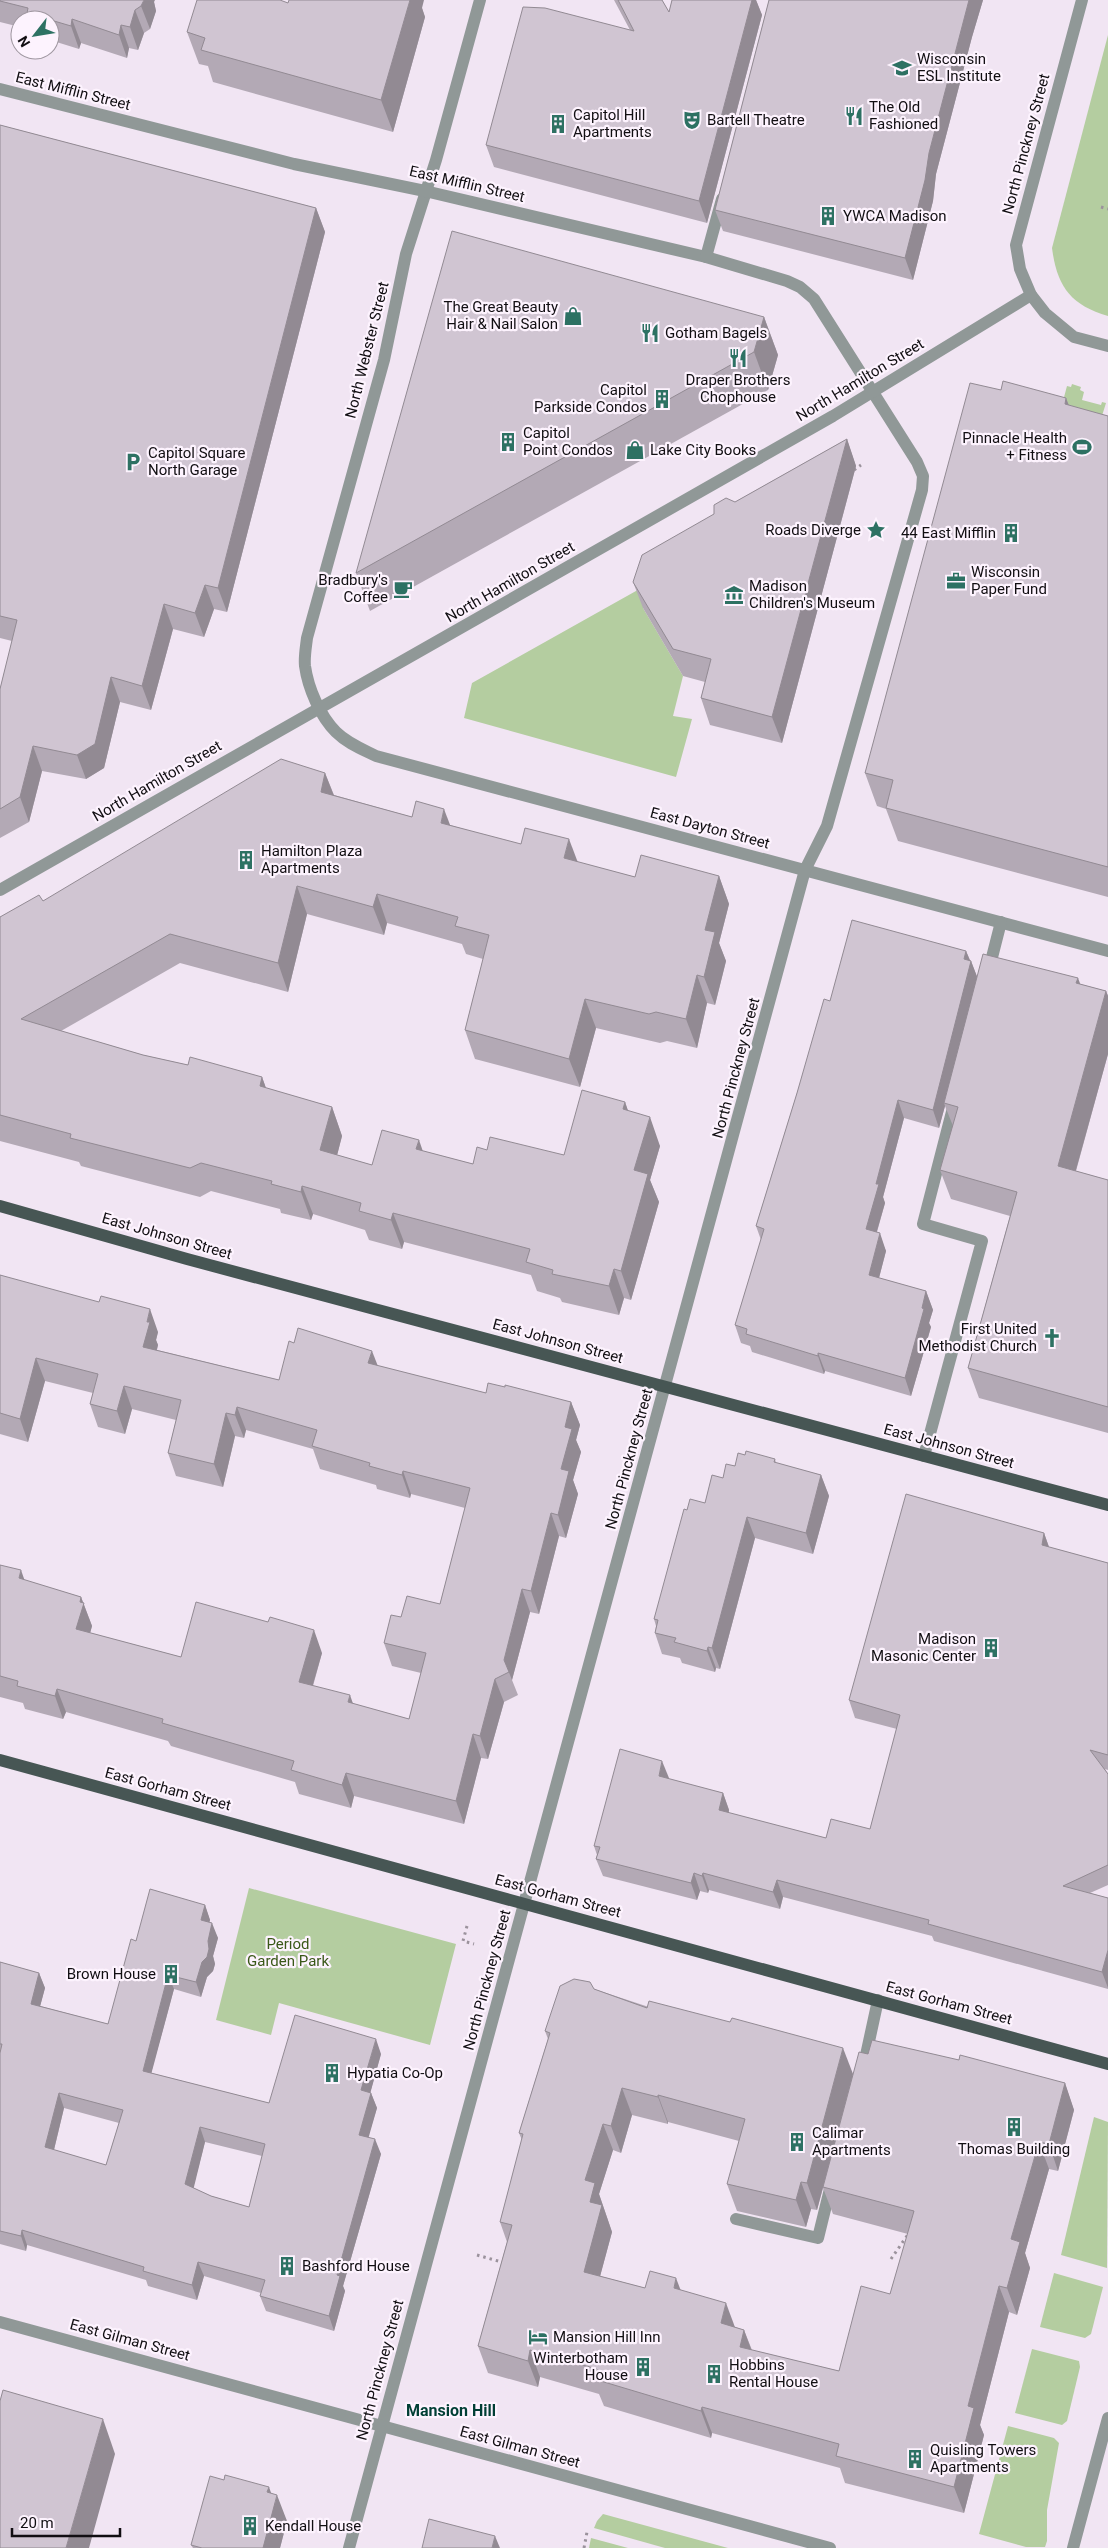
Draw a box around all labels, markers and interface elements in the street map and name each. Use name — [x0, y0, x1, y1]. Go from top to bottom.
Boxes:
north arrow — [10, 10, 60, 60]
text: N — [14, 33, 33, 50]
place label: Wisconsin ESL Institute — [917, 50, 1001, 85]
school or university icon: Wisconsin ESL Institute — [891, 57, 913, 79]
street label: East Mifflin Street — [14, 68, 132, 114]
street label: North Pinckney Street — [999, 72, 1053, 216]
place label: The Old Fashioned — [869, 98, 938, 133]
restaurant icon: The Old Fashioned — [843, 105, 865, 127]
place label: Capitol Hill Apartments — [573, 106, 652, 141]
theatre icon: Bartell Theatre — [681, 109, 703, 131]
place label: Bartell Theatre — [707, 111, 805, 129]
building icon: Capitol Hill Apartments — [547, 113, 569, 135]
street label: East Mifflin Street — [408, 162, 527, 206]
building icon: YWCA Madison — [817, 205, 839, 227]
place label: YWCA Madison — [843, 207, 947, 225]
street label: North Webster Street — [341, 280, 393, 420]
place label: The Great Beauty Hair & Nail Salon — [443, 298, 558, 333]
shop icon: The Great Beauty Hair & Nail Salon — [562, 305, 584, 327]
restaurant icon: Gotham Bagels — [639, 322, 661, 344]
place label: Gotham Bagels — [665, 324, 767, 342]
street label: North Hamilton Street — [793, 335, 927, 425]
restaurant icon: Draper Brothers Chophouse — [727, 347, 749, 369]
place label: Draper Brothers Chophouse — [686, 371, 790, 406]
place label: Capitol Parkside Condos — [534, 381, 647, 416]
building icon: Capitol Parkside Condos — [651, 388, 673, 410]
place label: Capitol Point Condos — [523, 424, 613, 459]
place label: Pinnacle Health + Fitness — [962, 429, 1067, 464]
building icon: Capitol Point Condos — [497, 431, 519, 453]
sports icon: Pinnacle Health + Fitness — [1071, 436, 1093, 458]
shop icon: Lake City Books — [624, 439, 646, 461]
place label: Lake City Books — [650, 441, 756, 459]
place label: Capitol Square North Garage — [148, 444, 245, 479]
parking icon: Capitol Square North Garage — [122, 451, 144, 473]
place icon: Roads Diverge — [865, 519, 887, 541]
place label: Roads Diverge — [765, 521, 861, 539]
building icon: 44 East Mifflin — [1000, 522, 1022, 544]
place label: 44 East Mifflin — [901, 524, 996, 542]
street label: North Hamilton Street — [442, 538, 578, 626]
place label: Wisconsin Paper Fund — [971, 563, 1047, 598]
office icon: Wisconsin Paper Fund — [945, 570, 967, 592]
place label: Bradbury's Coffee — [318, 571, 388, 606]
place label: Madison Children's Museum — [749, 577, 875, 612]
cafe icon: Bradbury's Coffee — [392, 578, 414, 600]
museum icon: Madison Children's Museum — [723, 584, 745, 606]
street label: North Hamilton Street — [89, 737, 225, 825]
street label: East Dayton Street — [648, 803, 772, 853]
place label: Hamilton Plaza Apartments — [261, 842, 363, 877]
building icon: Hamilton Plaza Apartments — [235, 849, 257, 871]
street label: North Pinckney Street — [709, 996, 763, 1140]
street label: East Johnson Street — [100, 1209, 234, 1263]
street label: East Johnson Street — [491, 1315, 625, 1367]
place label: First United Methodist Church — [918, 1320, 1037, 1355]
church icon: First United Methodist Church — [1041, 1327, 1063, 1349]
street label: North Pinckney Street — [602, 1387, 656, 1531]
street label: East Johnson Street — [882, 1420, 1016, 1472]
place label: Madison Masonic Center — [871, 1630, 976, 1665]
building icon: Madison Masonic Center — [980, 1637, 1002, 1659]
street label: East Gorham Street — [103, 1764, 233, 1815]
street label: East Gorham Street — [493, 1871, 623, 1922]
street label: North Pinckney Street — [460, 1908, 514, 2052]
park label: Period Garden Park — [247, 1935, 329, 1970]
building icon: Brown House — [160, 1963, 182, 1985]
place label: Brown House — [67, 1965, 156, 1983]
street label: East Gorham Street — [884, 1978, 1014, 2029]
building icon: Hypatia Co-Op — [321, 2062, 343, 2084]
place label: Hypatia Co-Op — [347, 2064, 443, 2082]
building icon: Thomas Building — [1003, 2116, 1025, 2138]
place label: Calimar Apartments — [812, 2124, 891, 2159]
building icon: Calimar Apartments — [786, 2131, 808, 2153]
place label: Thomas Building — [958, 2140, 1070, 2158]
building icon: Bashford House — [276, 2255, 298, 2277]
place label: Bashford House — [302, 2257, 410, 2275]
street label: North Pinckney Street — [353, 2298, 407, 2442]
street label: East Gilman Street — [68, 2315, 192, 2365]
hotel icon: Mansion Hill Inn — [527, 2326, 549, 2348]
place label: Mansion Hill Inn — [553, 2328, 661, 2346]
place label: Winterbotham House — [533, 2349, 628, 2384]
building icon: Winterbotham House — [632, 2356, 654, 2378]
place label: Hobbins Rental House — [729, 2356, 818, 2391]
building icon: Hobbins Rental House — [703, 2363, 725, 2385]
district label: Mansion Hill — [406, 2401, 496, 2420]
street label: East Gilman Street — [458, 2422, 582, 2472]
place label: Quisling Towers Apartments — [930, 2441, 1036, 2476]
building icon: Quisling Towers Apartments — [904, 2448, 926, 2470]
scale bar — [12, 2506, 120, 2538]
text: 20 m — [20, 2514, 54, 2532]
building icon: Kendall House — [239, 2515, 261, 2537]
place label: Kendall House — [265, 2517, 361, 2535]

